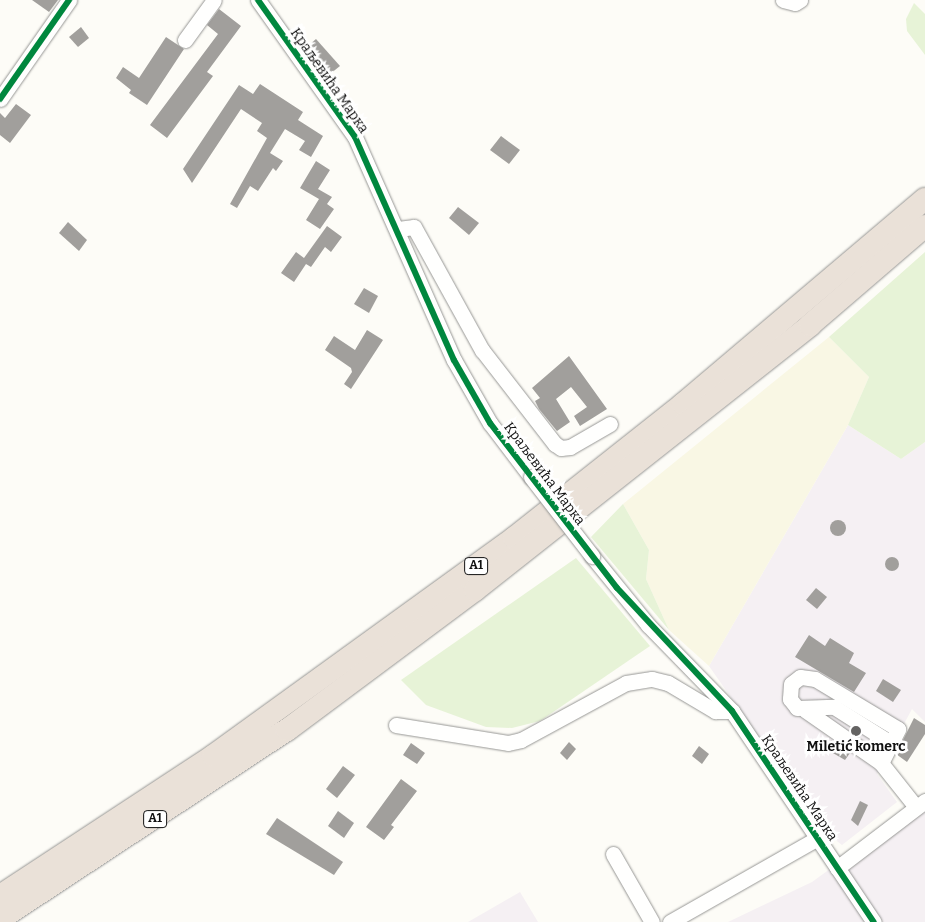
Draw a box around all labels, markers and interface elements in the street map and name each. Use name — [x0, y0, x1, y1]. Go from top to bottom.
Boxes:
street label: Краљевића Марка — [286, 25, 372, 137]
street label: Краљевића Марка — [500, 419, 588, 529]
road number: A1 — [464, 556, 488, 576]
marker: Miletić komerc — [850, 725, 862, 737]
street label: Краљевића Марка — [757, 732, 841, 844]
place label: Miletić komerc — [806, 739, 906, 755]
road number: A1 — [142, 810, 168, 829]

